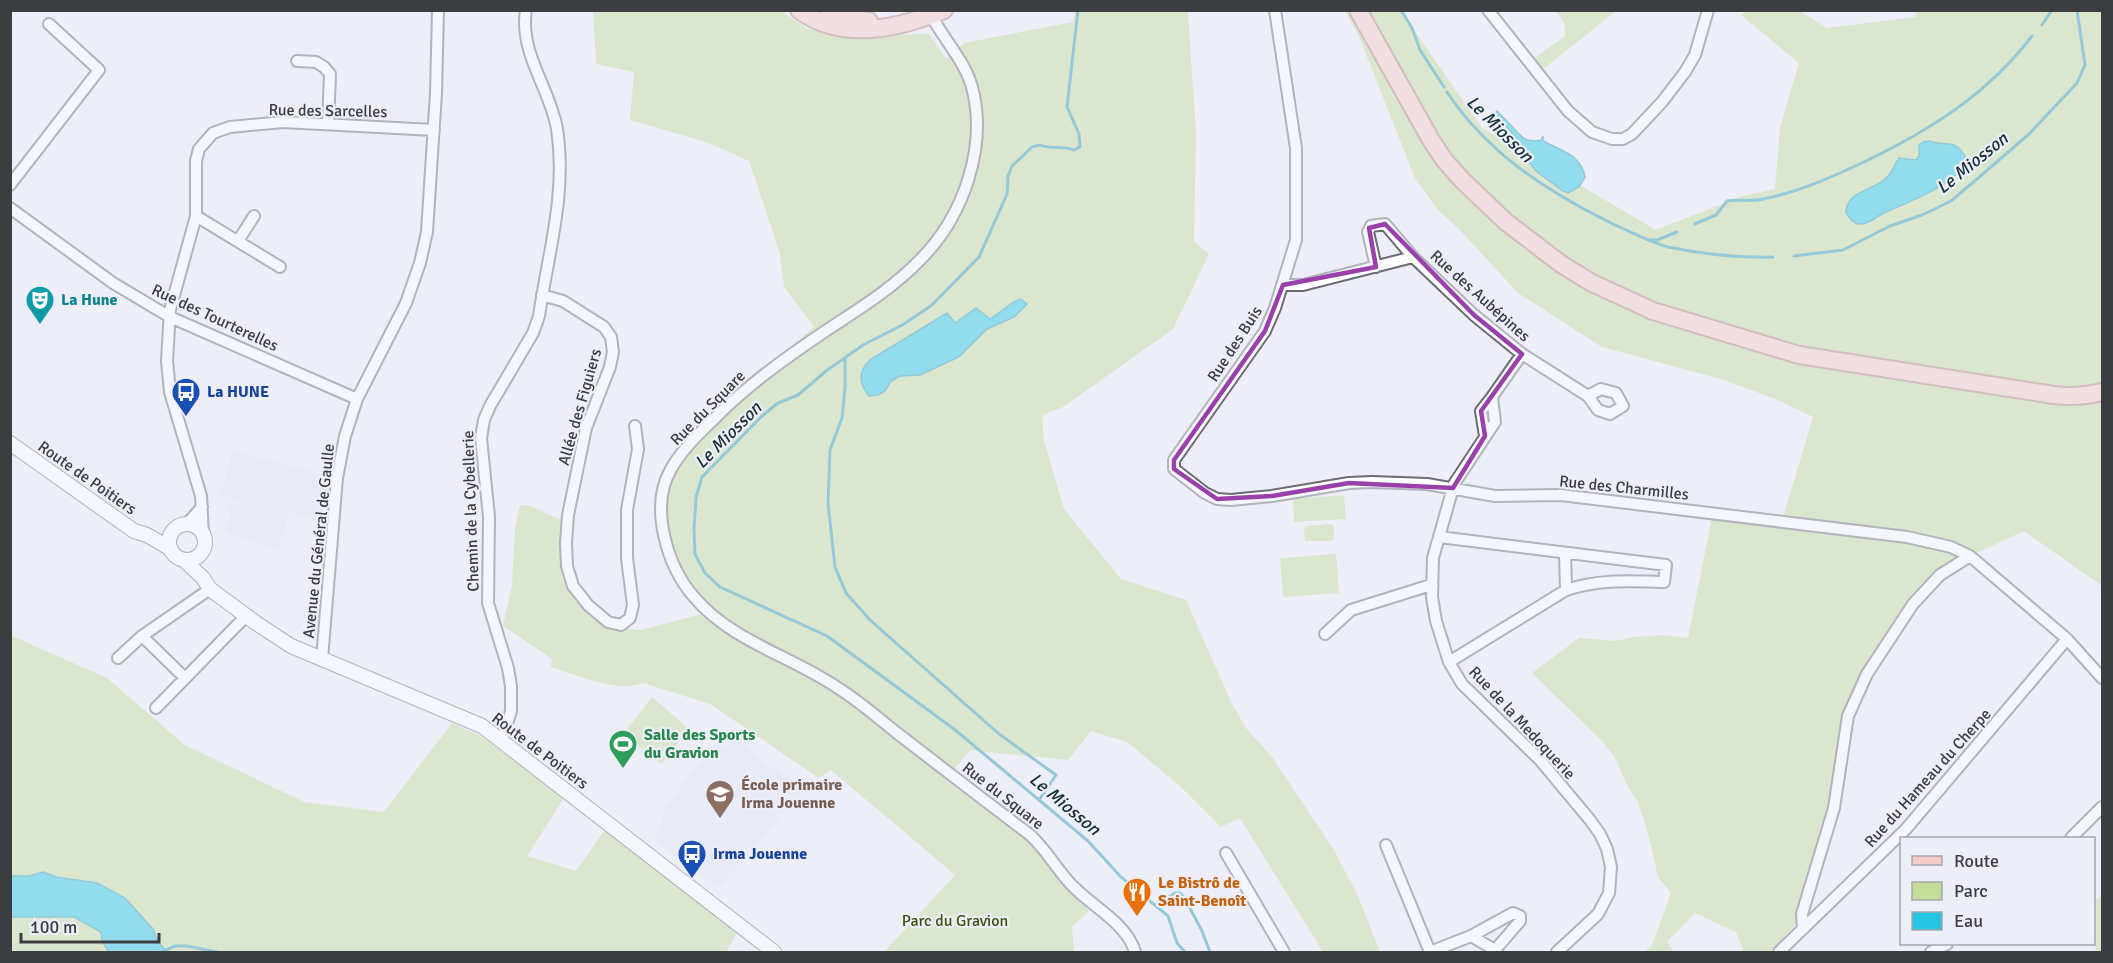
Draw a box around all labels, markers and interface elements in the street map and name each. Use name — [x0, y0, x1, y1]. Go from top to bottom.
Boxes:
water label: Le Miosson — [1462, 91, 1539, 168]
street label: Rue des Sarcelles — [269, 100, 387, 122]
water label: Le Miosson — [1932, 127, 2013, 198]
street label: Rue des Aubépines — [1426, 246, 1534, 346]
street label: Rue des Tourterelles — [148, 280, 282, 356]
theatre icon: La Hune — [24, 284, 56, 326]
place label: La Hune — [61, 290, 118, 310]
street label: Rue des Buis — [1203, 302, 1267, 386]
street label: Allée des Figuiers — [554, 346, 606, 468]
street label: Rue du Square — [666, 366, 750, 450]
bus stop icon: La HUNE — [170, 376, 202, 418]
place label: La HUNE — [207, 382, 269, 402]
water label: Le Miosson — [690, 396, 767, 473]
street label: Chemin de la Cybellerie — [458, 430, 484, 592]
street label: Route de Poitiers — [34, 437, 140, 519]
street label: Avenue du Général de Gaulle — [299, 443, 339, 639]
street label: Rue des Charmilles — [1558, 471, 1690, 505]
street label: Rue de la Medoquerie — [1464, 662, 1580, 784]
street label: Rue du Hameau du Cherpe — [1860, 704, 1996, 852]
street label: Route de Poitiers — [488, 708, 592, 794]
place label: Salle des Sports du Gravion — [644, 725, 755, 763]
sports icon: Salle des Sports du Gravion — [607, 728, 639, 770]
street label: Rue du Square — [958, 758, 1048, 834]
water label: Le Miosson — [1025, 768, 1106, 841]
place label: École primaire Irma Jouenne — [741, 775, 842, 813]
school or university icon: École primaire Irma Jouenne — [704, 778, 736, 820]
legend — [1900, 837, 2095, 945]
bus stop icon: Irma Jouenne — [676, 838, 708, 880]
place label: Irma Jouenne — [713, 844, 807, 864]
text: Route — [1954, 850, 1999, 872]
place label: Le Bistrô de Saint-Benoît — [1158, 873, 1246, 911]
restaurant icon: Le Bistrô de Saint-Benoît — [1121, 876, 1153, 918]
text: Parc — [1954, 880, 1988, 902]
scale bar — [21, 906, 159, 944]
text: Eau — [1954, 910, 1983, 932]
park label: Parc du Gravion — [902, 911, 1008, 931]
text: 100 m — [30, 916, 77, 938]

